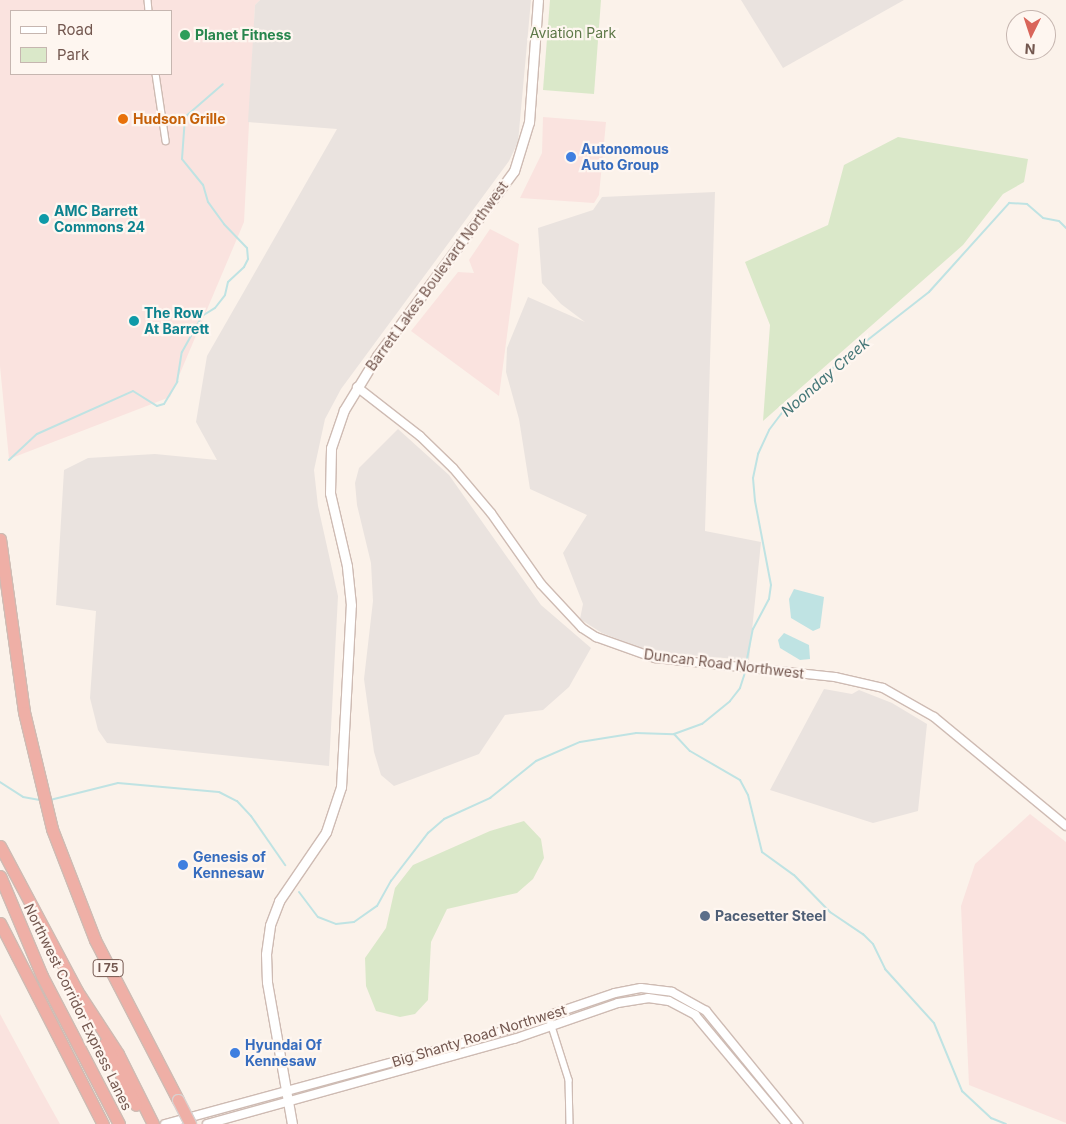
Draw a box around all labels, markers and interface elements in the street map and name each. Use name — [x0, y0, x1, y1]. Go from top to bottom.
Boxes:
legend — [10, 10, 172, 75]
north arrow — [1006, 10, 1056, 60]
text: Road — [57, 20, 93, 39]
park label: Aviation Park — [530, 25, 616, 41]
place label: Planet Fitness — [195, 27, 291, 43]
marker: Planet Fitness — [179, 29, 191, 41]
text: N — [1024, 41, 1036, 58]
text: Park — [57, 45, 89, 64]
place label: Hudson Grille — [133, 111, 225, 127]
marker: Hudson Grille — [117, 113, 129, 125]
place label: Autonomous Auto Group — [581, 141, 669, 174]
marker: Autonomous Auto Group — [565, 151, 577, 163]
street label: Barrett Lakes Boulevard Northwest — [363, 178, 511, 374]
place label: AMC Barrett Commons 24 — [54, 203, 145, 236]
marker: AMC Barrett Commons 24 — [38, 213, 50, 225]
place label: The Row At Barrett — [144, 305, 209, 338]
marker: The Row At Barrett — [128, 315, 140, 327]
water label: Noonday Creek — [777, 334, 873, 420]
street label: Duncan Road Northwest — [643, 646, 805, 682]
place label: Genesis of Kennesaw — [193, 849, 266, 882]
marker: Genesis of Kennesaw — [177, 859, 189, 871]
street label: Northwest Corridor Express Lanes — [21, 901, 135, 1113]
place label: Pacesetter Steel — [715, 908, 826, 924]
marker: Pacesetter Steel — [699, 910, 711, 922]
road number: I 75 — [92, 958, 124, 978]
street label: Big Shanty Road Northwest — [390, 1001, 568, 1071]
place label: Hyundai Of Kennesaw — [245, 1037, 322, 1070]
marker: Hyundai Of Kennesaw — [229, 1047, 241, 1059]

